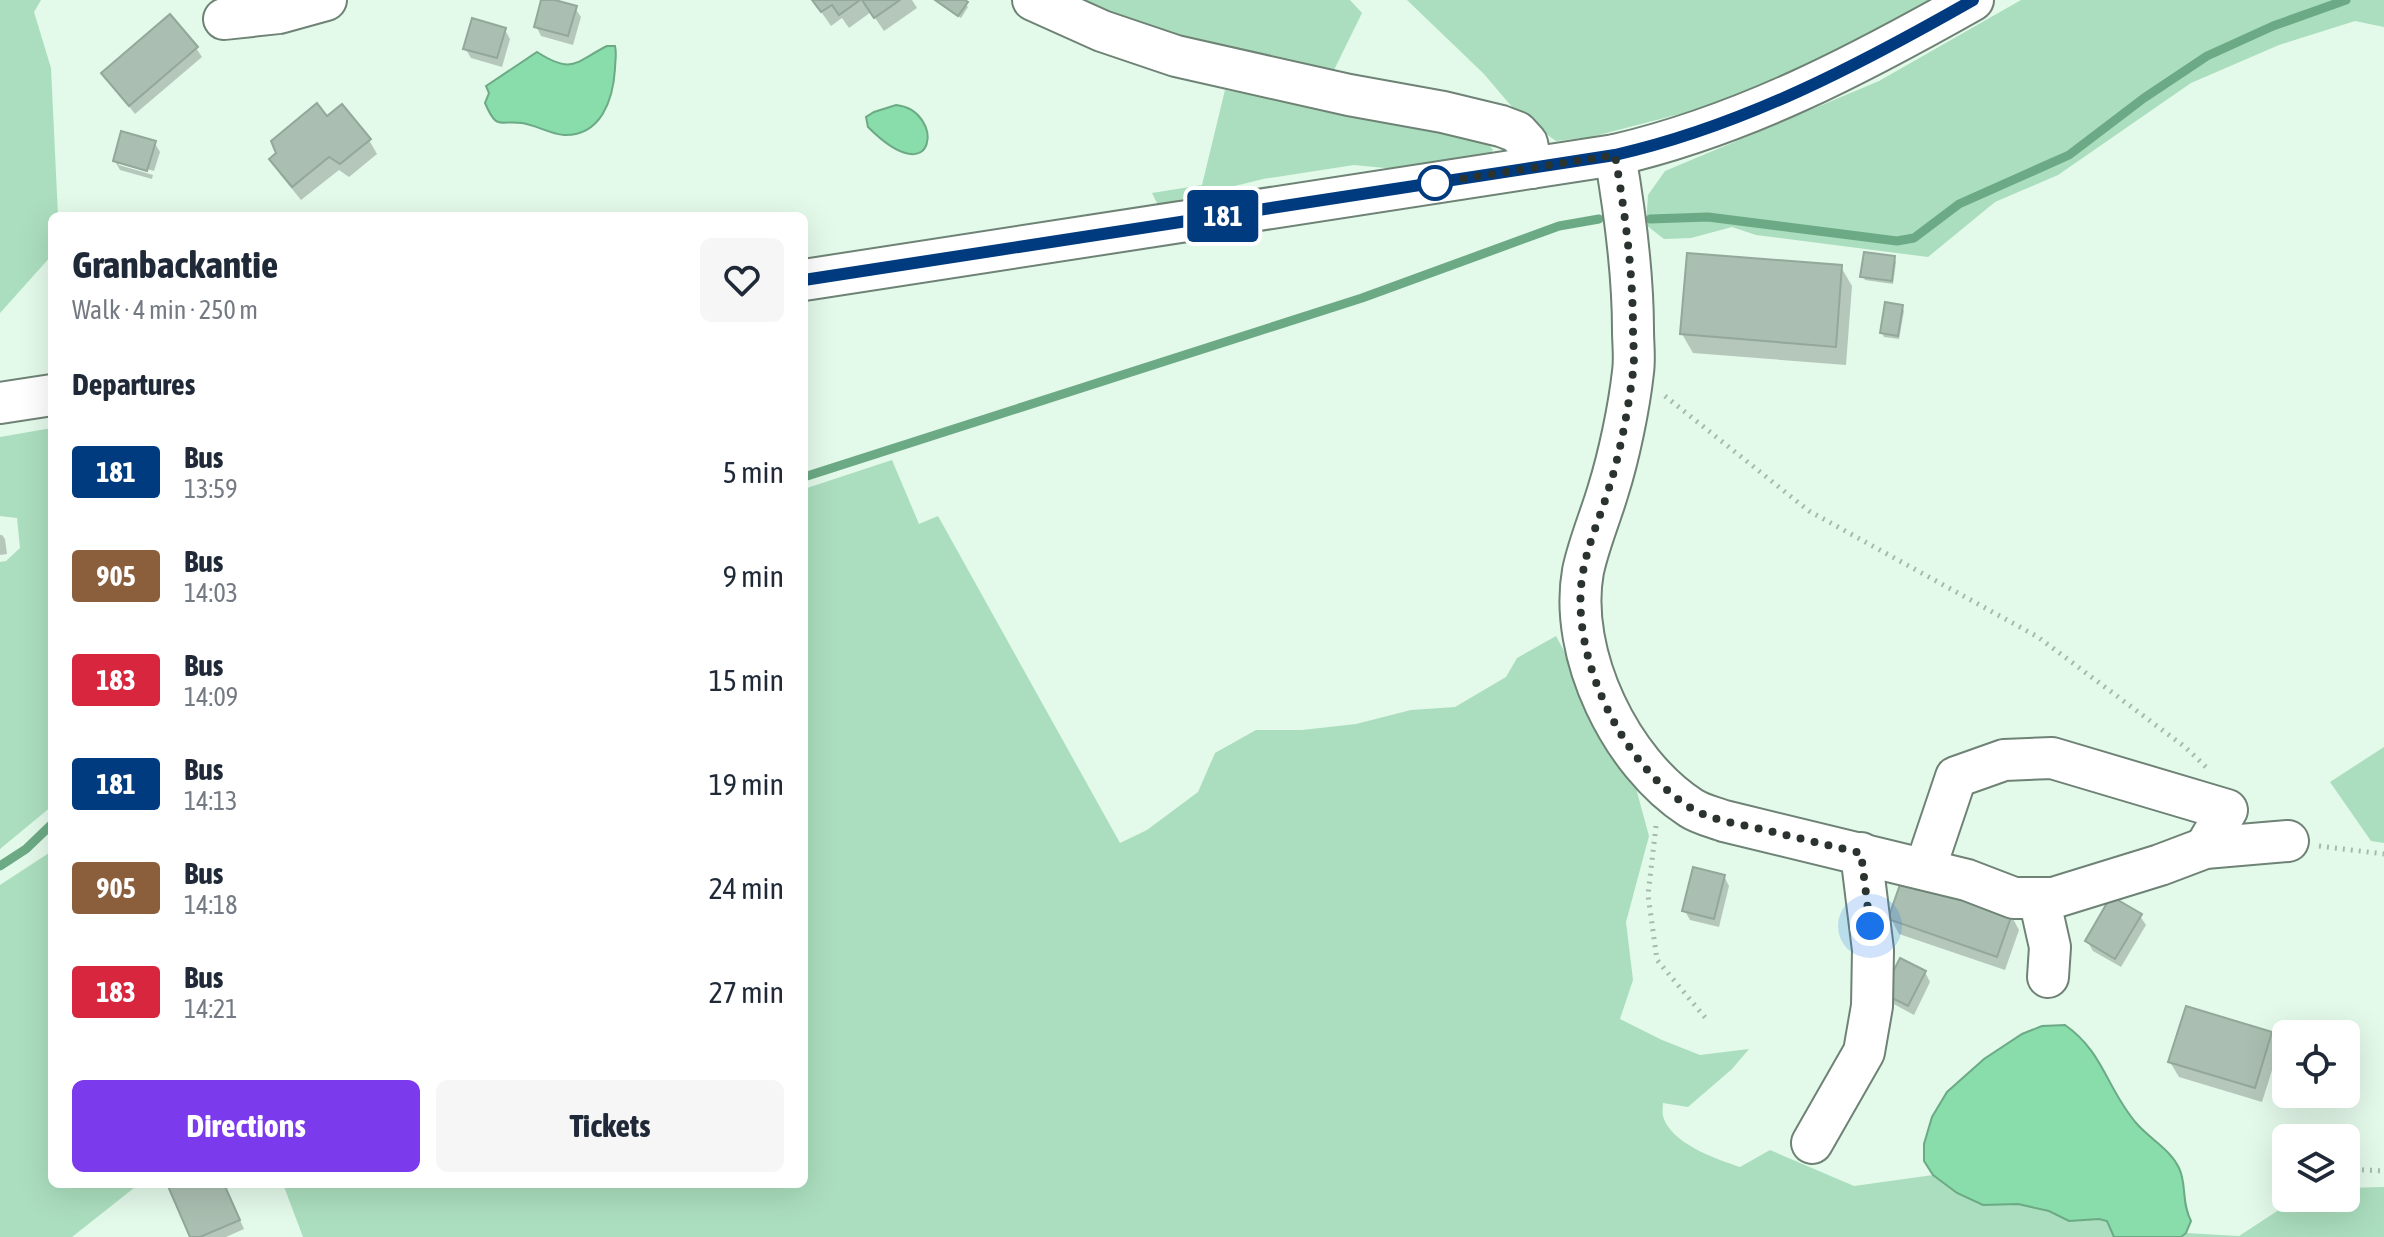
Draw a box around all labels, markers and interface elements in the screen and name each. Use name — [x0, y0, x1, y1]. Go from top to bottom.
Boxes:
unlabelled marker — [1418, 166, 1452, 200]
line badge: 181 — [1177, 190, 1269, 242]
text: 181 — [1203, 200, 1243, 232]
button: heart — [700, 238, 784, 322]
text: Granbackantie — [72, 243, 278, 286]
text: Walk · 4 min · 250 m — [72, 295, 258, 325]
text: Departures — [72, 367, 195, 401]
text: Bus — [184, 440, 223, 474]
text: 5 min — [723, 455, 784, 489]
text: 181 — [96, 456, 136, 488]
text: 13:59 — [184, 474, 238, 504]
text: Bus — [184, 544, 223, 578]
text: 9 min — [723, 559, 784, 593]
text: 905 — [96, 560, 136, 592]
text: 14:03 — [184, 578, 238, 608]
text: Bus — [184, 648, 223, 682]
text: 15 min — [709, 663, 784, 697]
text: 183 — [96, 664, 136, 696]
text: 14:09 — [184, 682, 238, 712]
text: Bus — [184, 752, 223, 786]
text: 19 min — [709, 767, 784, 801]
text: 181 — [96, 768, 136, 800]
text: 14:13 — [184, 786, 238, 816]
text: Bus — [184, 856, 223, 890]
text: 24 min — [709, 871, 784, 905]
text: 905 — [96, 872, 136, 904]
text: 14:18 — [184, 890, 238, 920]
your location — [1850, 906, 1890, 946]
text: Bus — [184, 960, 223, 994]
text: 27 min — [709, 975, 784, 1009]
text: 183 — [96, 976, 136, 1008]
text: 14:21 — [184, 994, 238, 1024]
map controls — [2272, 1020, 2360, 1212]
button: locate — [2272, 1020, 2360, 1108]
button: Directions — [72, 1080, 420, 1172]
button: Tickets — [436, 1080, 784, 1172]
button: layers — [2272, 1124, 2360, 1212]

